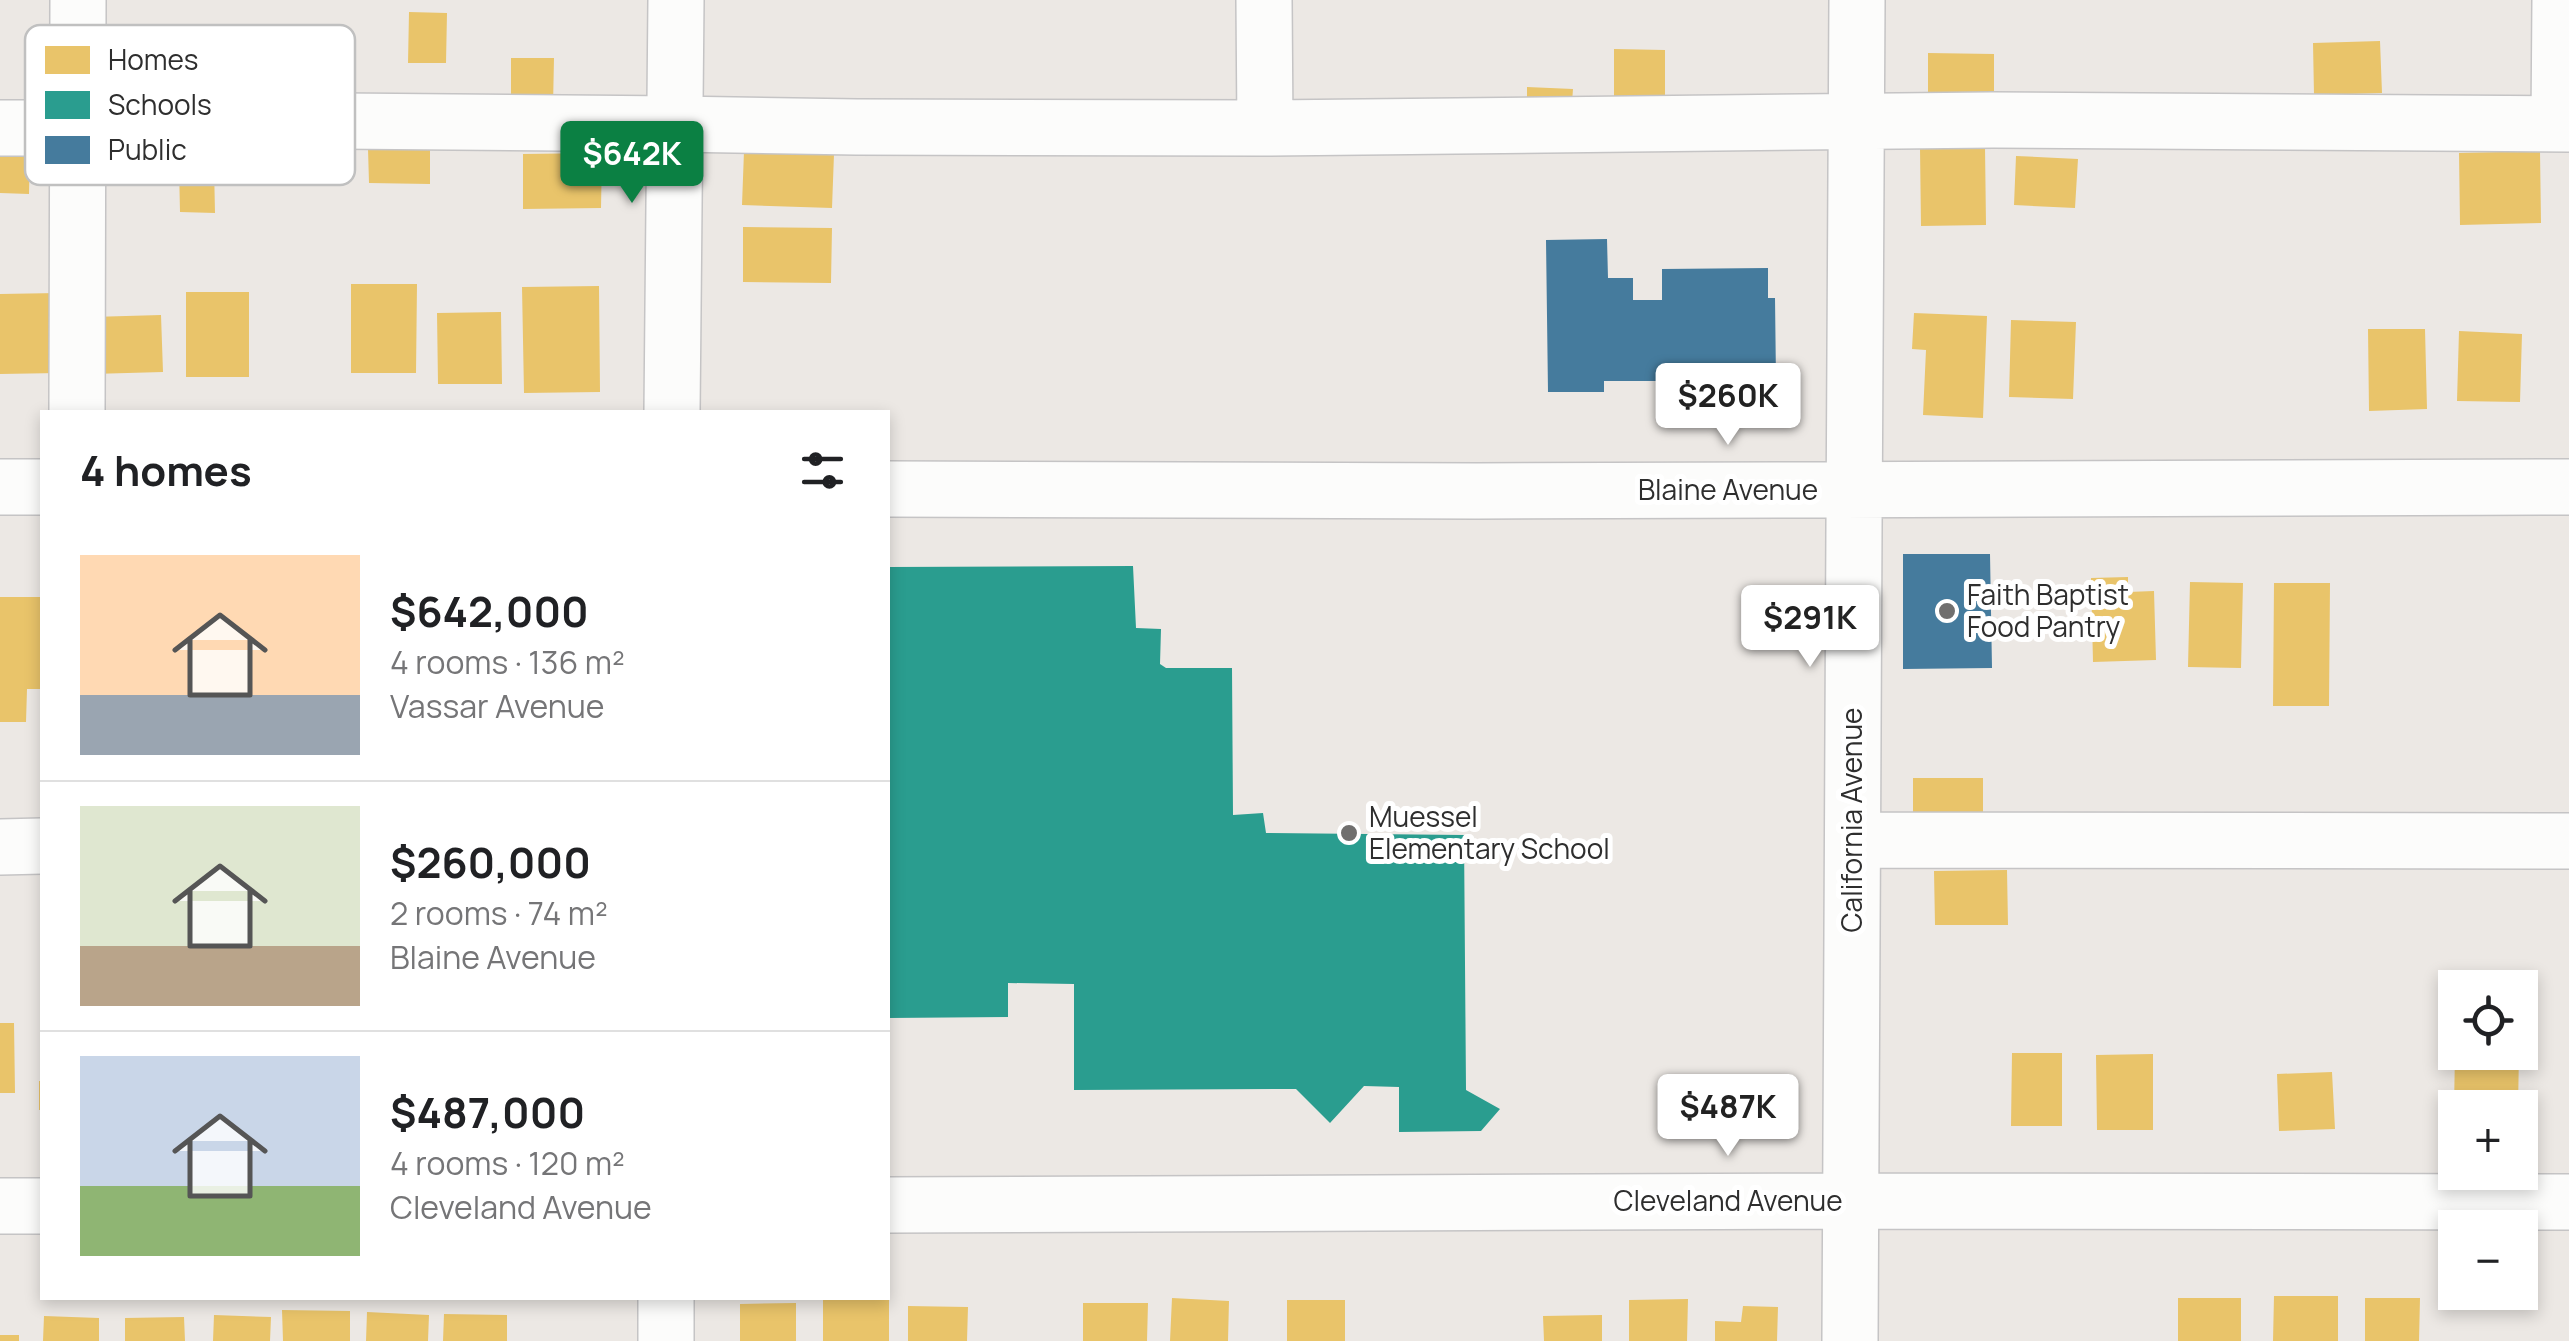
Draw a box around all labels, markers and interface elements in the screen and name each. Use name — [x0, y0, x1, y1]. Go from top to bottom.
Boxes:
legend — [25, 25, 355, 185]
text: Homes — [108, 40, 198, 78]
text: Schools — [108, 85, 212, 123]
pin: $642K — [562, 121, 702, 206]
text: Public — [108, 130, 187, 168]
text: $642K — [582, 131, 682, 175]
pin: $260K — [1658, 363, 1798, 448]
text: $260K — [1678, 373, 1778, 417]
text: 4 homes — [80, 441, 252, 499]
icon: filters — [795, 443, 850, 498]
street label: Blaine Avenue — [1638, 470, 1818, 508]
place label: Faith Baptist Food Pantry — [1967, 575, 2129, 645]
text: $642,000 — [390, 582, 589, 640]
pin: $291K — [1740, 585, 1880, 670]
icon: home — [160, 595, 280, 715]
text: $291K — [1763, 595, 1857, 639]
marker: Faith Baptist Food Pantry — [1936, 600, 1958, 622]
text: 4 rooms · 136 m² — [390, 640, 625, 684]
text: Vassar Avenue — [390, 684, 605, 728]
street label: California Avenue — [1832, 708, 1870, 932]
place label: Muessel Elementary School — [1369, 797, 1610, 867]
marker: Muessel Elementary School — [1338, 822, 1360, 844]
text: $260,000 — [390, 833, 591, 891]
icon: home — [160, 846, 280, 966]
text: 2 rooms · 74 m² — [390, 891, 608, 935]
text: Blaine Avenue — [390, 935, 596, 979]
map controls — [2438, 970, 2538, 1310]
button: locate — [2438, 970, 2538, 1070]
pin: $487K — [1658, 1074, 1798, 1159]
text: $487,000 — [390, 1083, 585, 1141]
text: $487K — [1680, 1084, 1776, 1128]
button: + — [2438, 1090, 2538, 1190]
icon: home — [160, 1096, 280, 1216]
text: 4 rooms · 120 m² — [390, 1141, 625, 1185]
street label: Cleveland Avenue — [1613, 1181, 1843, 1219]
text: Cleveland Avenue — [390, 1185, 652, 1229]
button: − — [2438, 1210, 2538, 1310]

